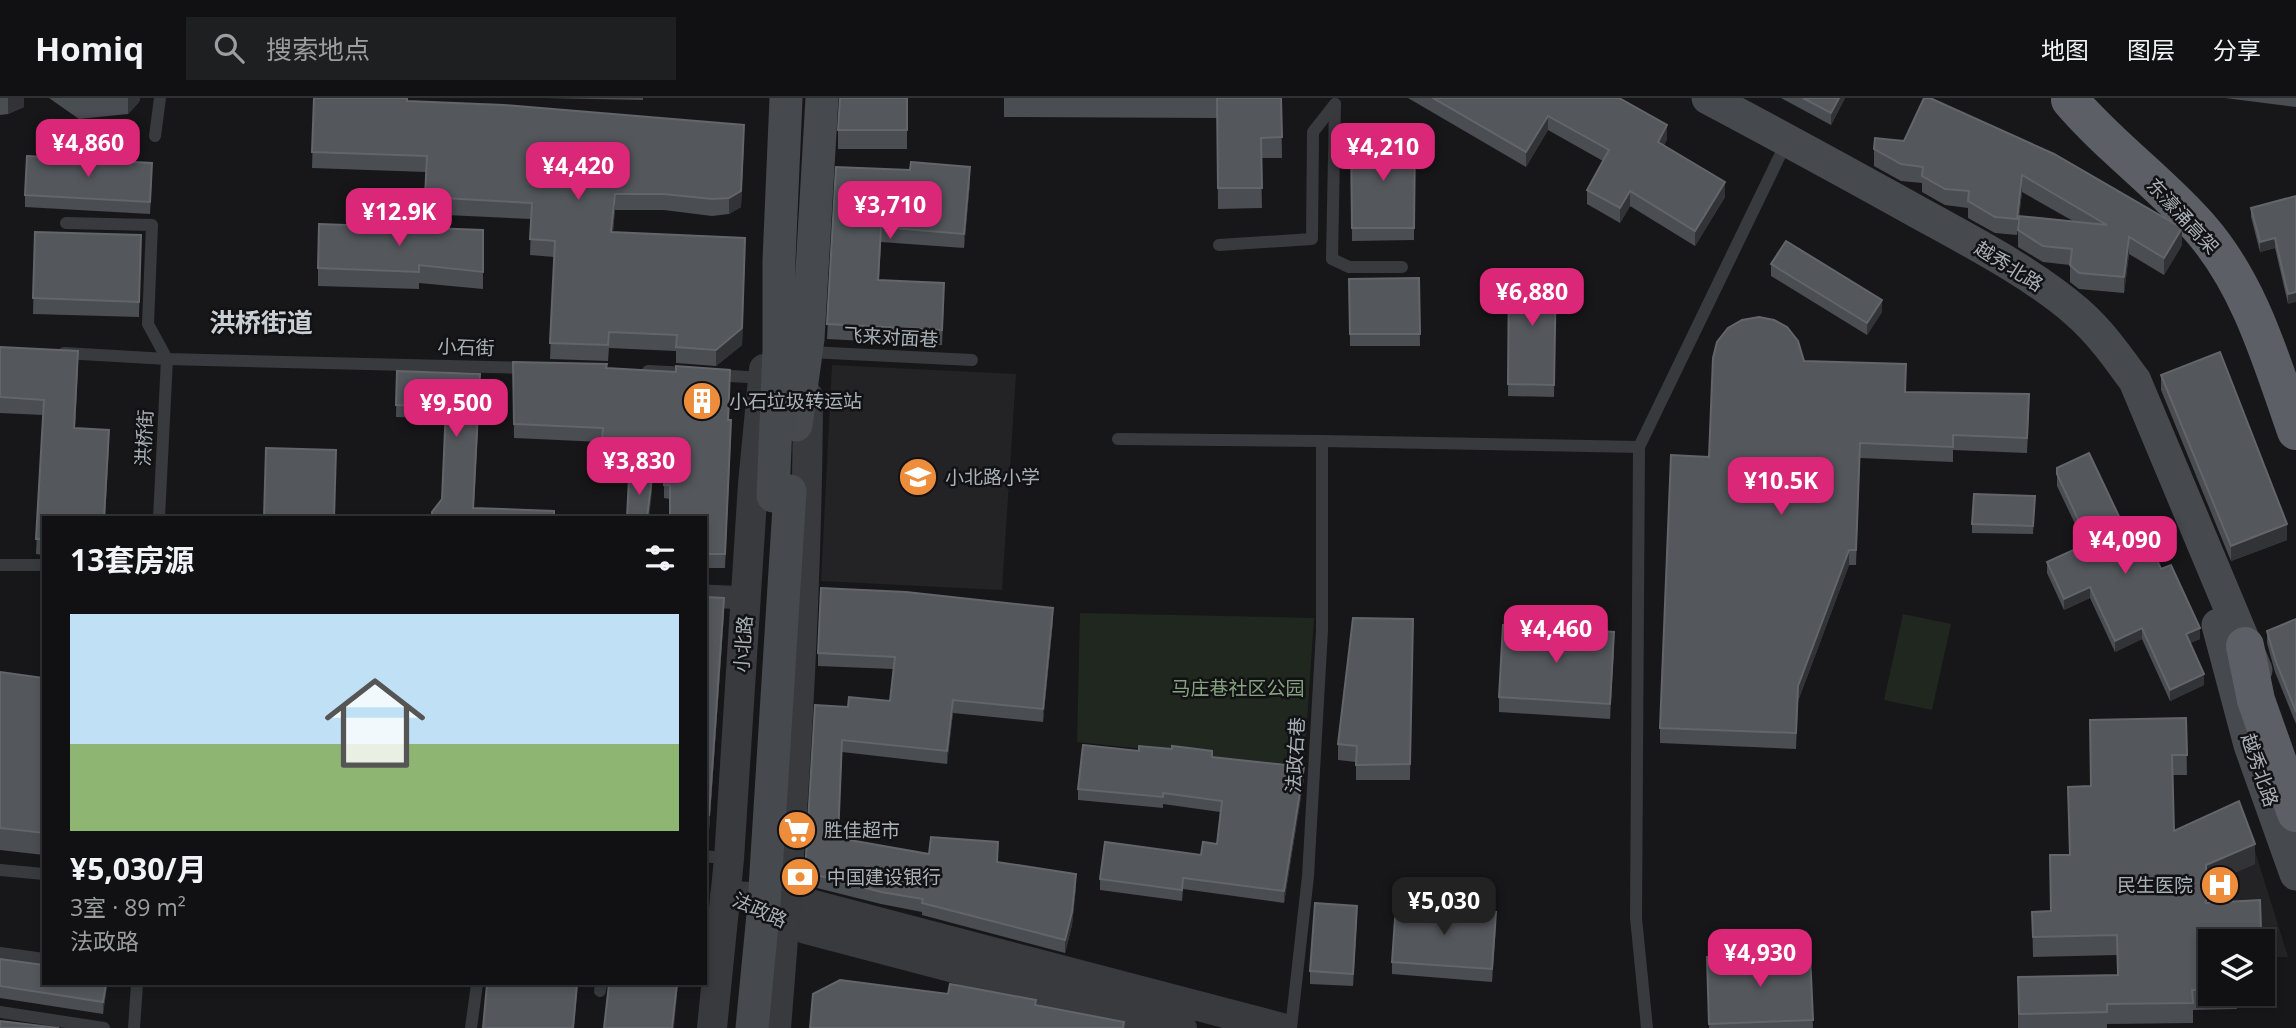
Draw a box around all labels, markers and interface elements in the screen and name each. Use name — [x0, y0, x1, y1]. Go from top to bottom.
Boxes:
search box — [186, 17, 676, 80]
text: Homiq — [35, 26, 144, 71]
icon: search — [210, 29, 248, 67]
text: 搜索地点 — [266, 31, 370, 67]
text: 地图 — [2041, 33, 2089, 66]
text: 图层 — [2127, 33, 2175, 66]
text: 分享 — [2213, 33, 2261, 66]
pin: ¥4,860 — [31, 120, 145, 179]
pin: ¥4,210 — [1326, 123, 1440, 183]
text: ¥4,860 — [52, 126, 124, 158]
text: ¥4,210 — [1347, 130, 1419, 162]
pin: ¥4,420 — [521, 142, 635, 202]
text: ¥4,420 — [542, 149, 614, 181]
street label: 东濠涌高架 — [2141, 172, 2225, 260]
pin: ¥3,710 — [833, 181, 947, 241]
pin: ¥12.9K — [342, 188, 456, 248]
text: ¥3,710 — [854, 188, 926, 220]
text: ¥12.9K — [362, 195, 436, 227]
street label: 越秀北路 — [1970, 235, 2048, 297]
pin: ¥6,880 — [1475, 268, 1589, 328]
text: ¥6,880 — [1496, 275, 1568, 307]
district label: 洪桥街道 — [209, 304, 313, 340]
street label: 飞来对面巷 — [843, 322, 939, 352]
street label: 小石街 — [437, 333, 495, 361]
pin: ¥9,500 — [399, 380, 513, 439]
building icon: 小石垃圾转运站 — [681, 380, 723, 422]
text: ¥9,500 — [420, 386, 492, 418]
place label: 小石垃圾转运站 — [729, 388, 862, 414]
street label: 洪桥街 — [130, 409, 158, 467]
pin: ¥3,830 — [582, 438, 696, 497]
text: ¥3,830 — [603, 444, 675, 476]
school or university icon: 小北路小学 — [897, 456, 939, 498]
pin: ¥10.5K — [1724, 458, 1838, 517]
place label: 小北路小学 — [945, 464, 1040, 490]
text: ¥10.5K — [1744, 464, 1818, 496]
pin: ¥4,090 — [2068, 517, 2182, 576]
text: ¥4,090 — [2089, 523, 2161, 555]
text: 13套房源 — [70, 539, 194, 580]
icon: filters — [641, 539, 679, 577]
pin: ¥4,460 — [1499, 606, 1613, 665]
text: ¥4,460 — [1520, 612, 1592, 644]
street label: 小北路 — [728, 615, 758, 673]
icon: home — [312, 660, 438, 786]
park label: 马庄巷社区公园 — [1171, 675, 1305, 701]
street label: 法政右巷 — [1280, 716, 1310, 794]
street label: 越秀北路 — [2235, 730, 2285, 810]
supermarket icon: 胜佳超市 — [776, 809, 818, 851]
place label: 胜佳超市 — [824, 817, 900, 843]
text: ¥5,030/月 — [70, 848, 207, 889]
bank icon: 中国建设银行 — [779, 856, 821, 898]
place label: 中国建设银行 — [827, 864, 941, 890]
hospital icon: 民生医院 — [2199, 864, 2241, 906]
place label: 民生医院 — [2117, 872, 2193, 898]
pin: ¥5,030 — [1387, 878, 1501, 937]
text: ¥5,030 — [1408, 884, 1480, 916]
street label: 法政路 — [729, 887, 791, 933]
text: 3室 · 89 m² — [70, 891, 186, 923]
text: 法政路 — [70, 925, 139, 957]
map controls — [2198, 929, 2275, 1006]
button: layers — [2198, 929, 2275, 1006]
pin: ¥4,930 — [1703, 930, 1817, 989]
text: ¥4,930 — [1724, 936, 1796, 968]

